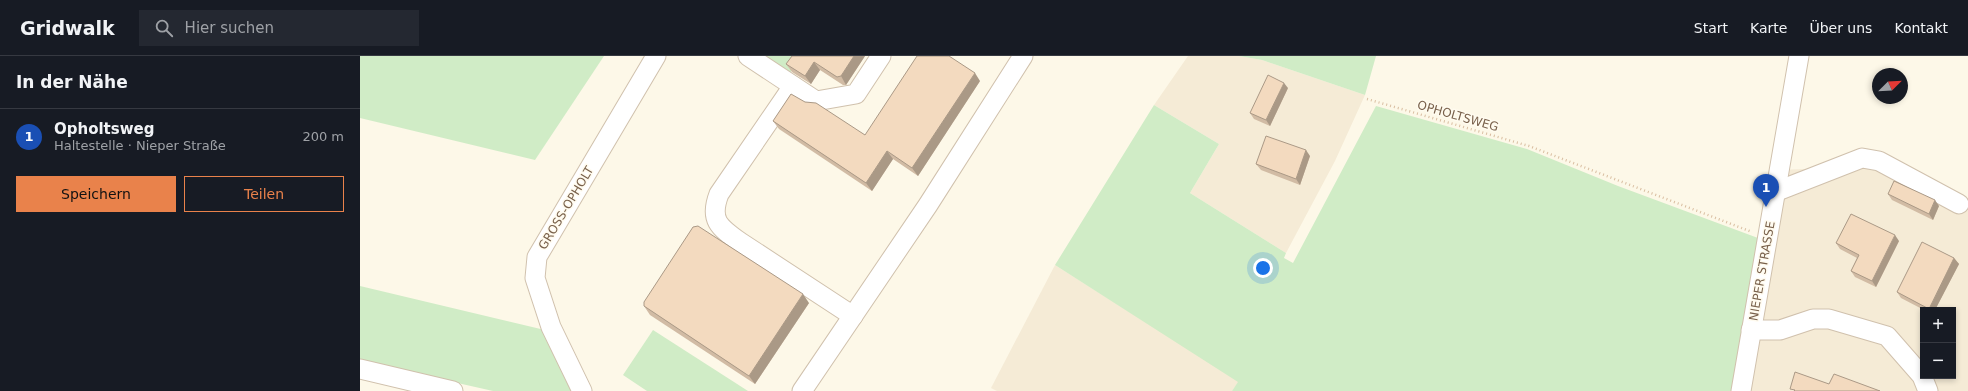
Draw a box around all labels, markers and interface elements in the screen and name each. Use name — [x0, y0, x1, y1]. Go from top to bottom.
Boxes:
search box — [139, 10, 419, 46]
text: Gridwalk — [20, 17, 115, 39]
icon: search — [153, 17, 175, 39]
text: Hier suchen — [185, 19, 274, 37]
text: Start — [1694, 20, 1728, 36]
text: Karte — [1750, 20, 1787, 36]
text: Über uns — [1809, 20, 1872, 36]
text: Kontakt — [1894, 20, 1948, 36]
north arrow — [1872, 68, 1908, 104]
text: In der Nähe — [16, 72, 128, 92]
street label: OPHOLTSWEG — [1416, 98, 1500, 134]
text: Opholtsweg — [54, 120, 154, 138]
text: 1 — [24, 129, 34, 144]
text: 200 m — [302, 129, 344, 144]
text: Haltestelle · Nieper Straße — [54, 138, 226, 153]
street label: GROSS-OPHOLT — [536, 163, 597, 252]
pin: 1 — [1753, 174, 1779, 207]
button: Speichern — [16, 176, 176, 212]
button: Teilen — [184, 176, 344, 212]
street label: NIEPER STRASSE — [1746, 220, 1778, 322]
your location — [1253, 258, 1273, 278]
map controls — [1920, 307, 1956, 379]
button: + — [1920, 307, 1956, 343]
button: − — [1920, 343, 1956, 379]

